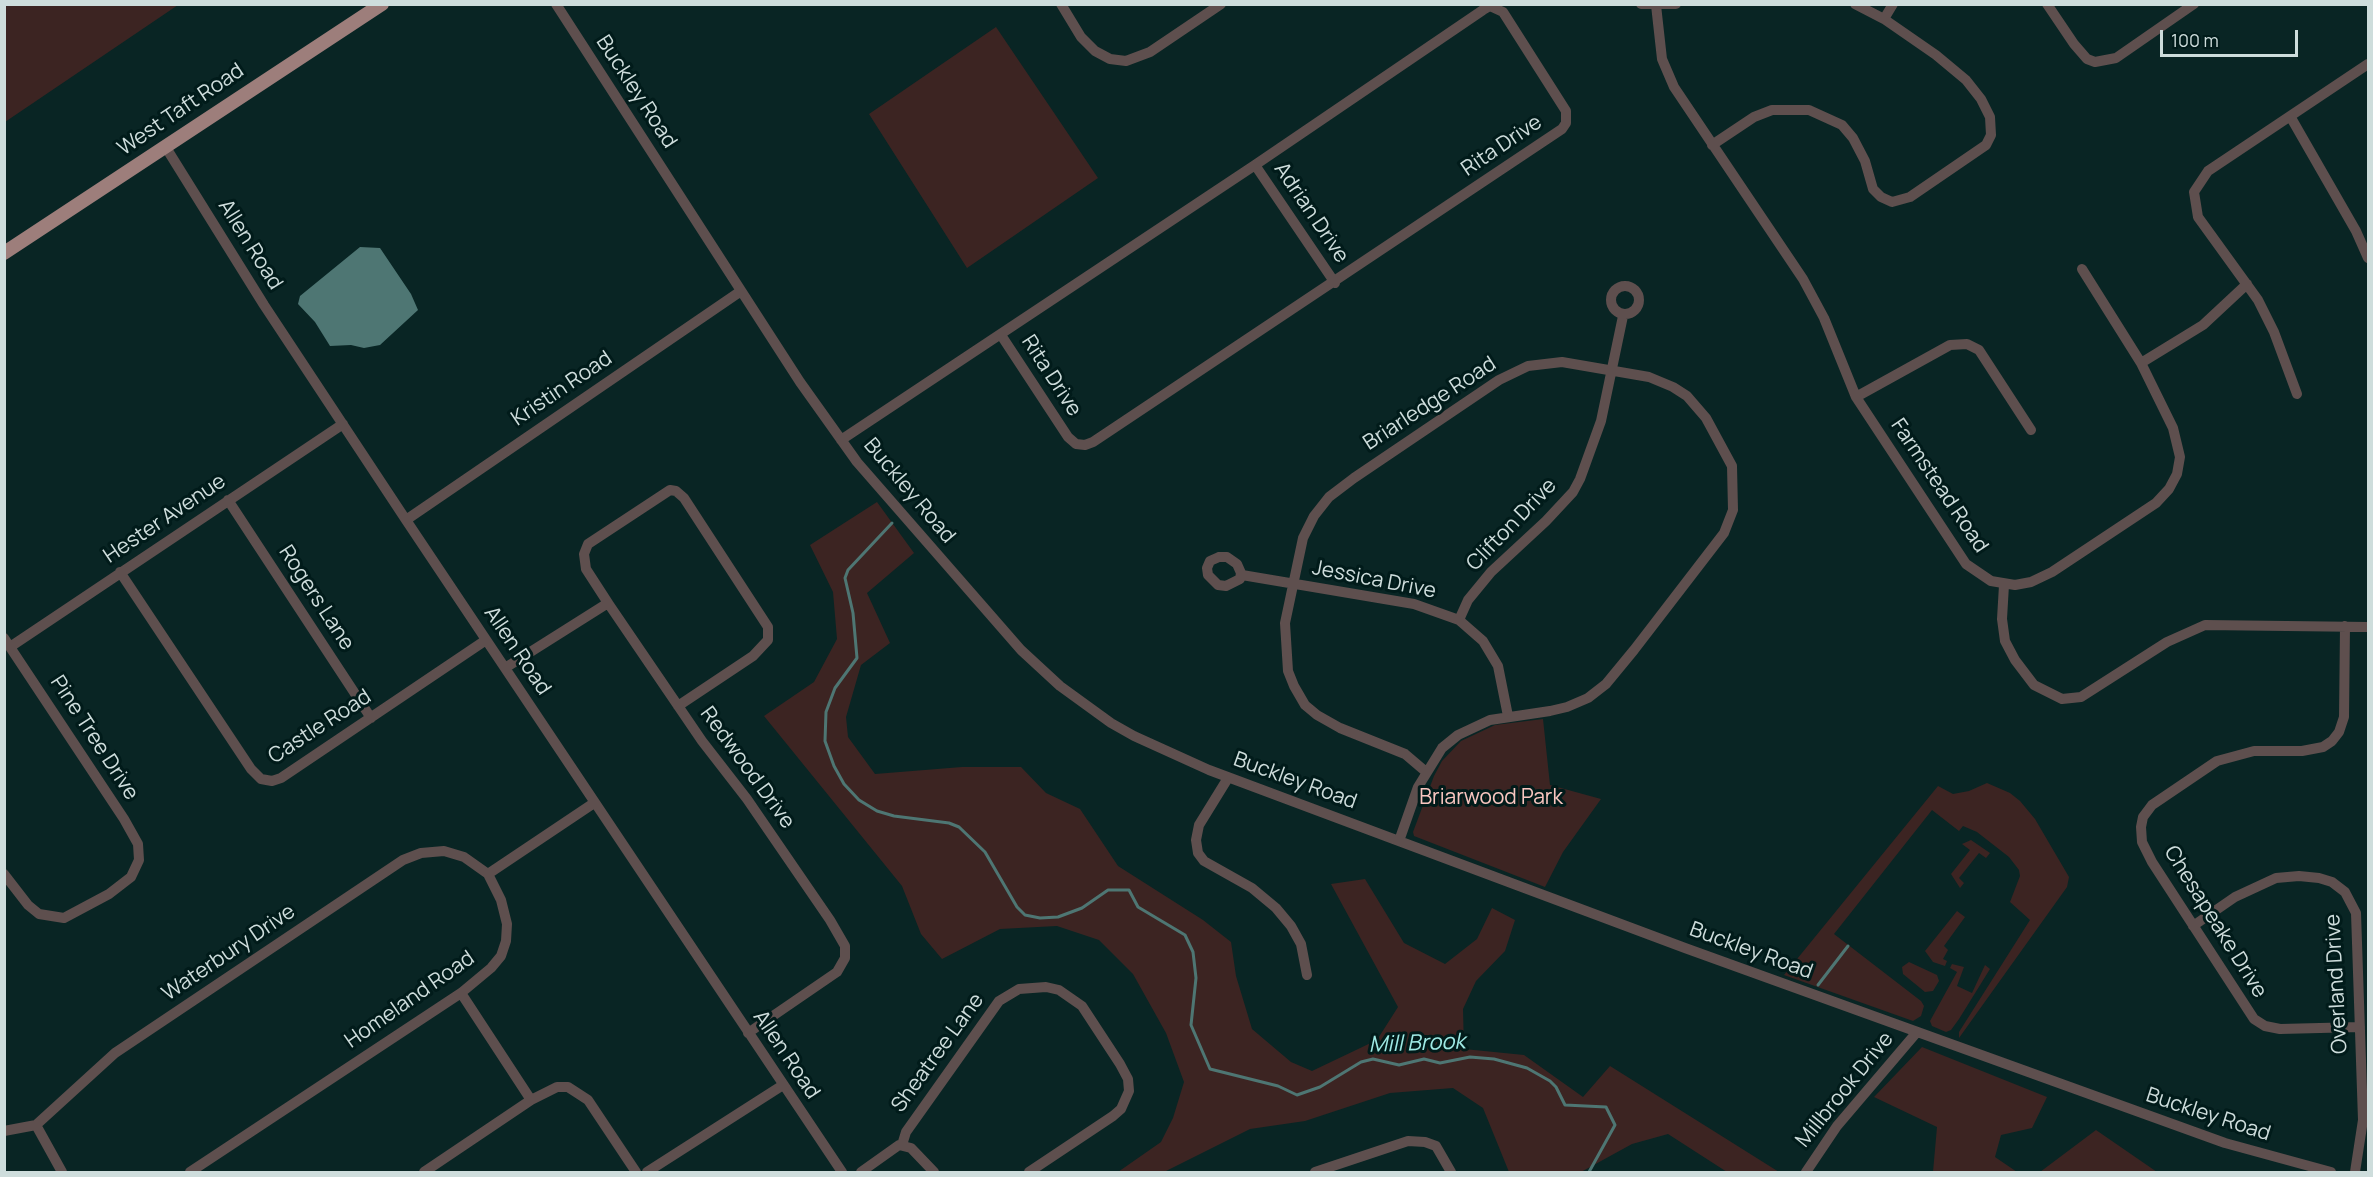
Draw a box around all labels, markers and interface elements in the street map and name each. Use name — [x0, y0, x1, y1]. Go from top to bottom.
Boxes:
scale bar — [2163, 18, 2301, 56]
text: 100 m — [2171, 28, 2219, 52]
street label: Buckley Road — [590, 31, 682, 153]
street label: West Taft Road — [113, 58, 249, 162]
street label: Rita Drive — [1457, 110, 1547, 182]
street label: Adrian Drive — [1268, 158, 1354, 268]
street label: Allen Road — [212, 195, 288, 295]
street label: Rita Drive — [1016, 331, 1086, 421]
street label: Kristin Road — [507, 346, 617, 432]
street label: Briarledge Road — [1359, 352, 1501, 456]
street label: Farmstead Road — [1885, 414, 1993, 558]
street label: Buckley Road — [858, 433, 960, 549]
street label: Hester Avenue — [99, 469, 231, 569]
street label: Clifton Drive — [1462, 474, 1562, 576]
street label: Rogers Lane — [273, 541, 359, 655]
street label: Jessica Drive — [1310, 556, 1438, 604]
street label: Allen Road — [478, 602, 556, 700]
street label: Pine Tree Drive — [44, 671, 144, 805]
street label: Castle Road — [264, 684, 376, 770]
street label: Redwood Drive — [694, 702, 800, 834]
street label: Buckley Road — [1230, 747, 1360, 815]
park label: Briarwood Park — [1419, 785, 1563, 811]
street label: Chesapeake Drive — [2158, 841, 2272, 1003]
street label: Waterbury Drive — [158, 899, 300, 1007]
street label: Overland Drive — [2321, 913, 2353, 1055]
street label: Buckley Road — [1686, 917, 1816, 985]
street label: Homeland Road — [340, 946, 480, 1054]
street label: Sheatree Lane — [886, 989, 990, 1117]
street label: Allen Road — [747, 1006, 825, 1104]
street label: Millbrook Drive — [1791, 1027, 1899, 1153]
water label: Mill Brook — [1368, 1029, 1466, 1059]
street label: Buckley Road — [2143, 1083, 2273, 1147]

